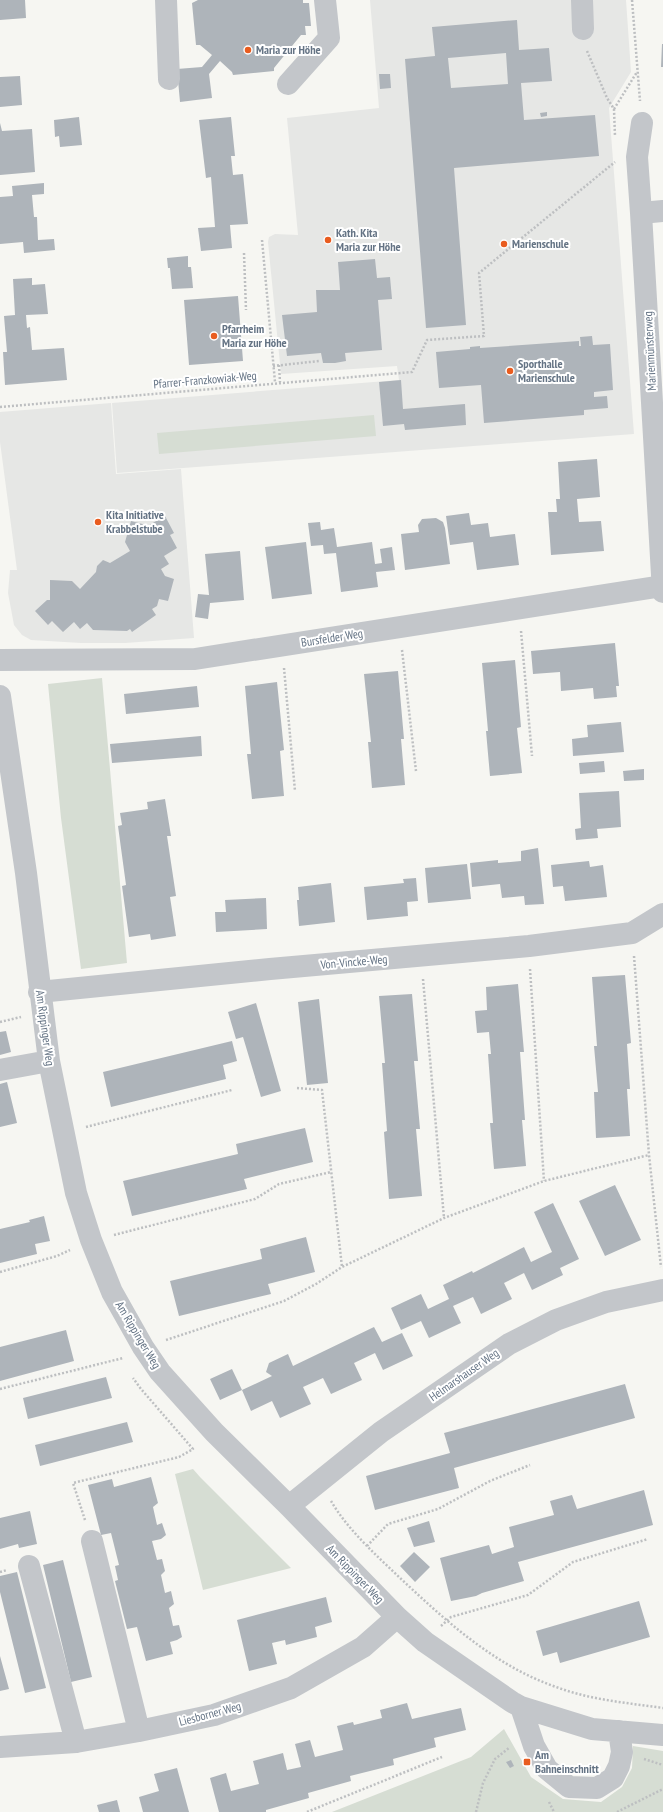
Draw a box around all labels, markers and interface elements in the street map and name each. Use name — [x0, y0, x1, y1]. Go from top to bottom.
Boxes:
place label: Maria zur Höhe — [256, 42, 321, 57]
marker: Maria zur Höhe — [243, 45, 253, 55]
place label: Kath. Kita Maria zur Höhe — [336, 225, 401, 254]
marker: Kath. Kita Maria zur Höhe — [323, 235, 333, 245]
place label: Marienschule — [512, 236, 569, 251]
marker: Marienschule — [499, 239, 509, 249]
street label: Marienmünsterweg — [640, 311, 659, 391]
place label: Pfarrheim Maria zur Höhe — [222, 321, 287, 350]
marker: Pfarrheim Maria zur Höhe — [209, 331, 219, 341]
place label: Sporthalle Marienschule — [518, 356, 575, 385]
marker: Sporthalle Marienschule — [505, 366, 515, 376]
street label: Pfarrer-Franzkowiak-Weg — [153, 368, 257, 391]
place label: Kita Initiative Krabbelstube — [106, 507, 164, 536]
marker: Kita Initiative Krabbelstube — [93, 517, 103, 527]
street label: Bursfelder Weg — [300, 625, 364, 650]
street label: Von-Vincke-Weg — [319, 951, 388, 972]
street label: Am Rippinger Weg — [33, 989, 58, 1067]
street label: Am Rippinger Weg — [112, 1298, 164, 1371]
street label: Helmarshauser Weg — [426, 1345, 502, 1404]
street label: Am Rippinger Weg — [324, 1541, 387, 1606]
street label: Liesborner Weg — [177, 1698, 243, 1729]
place label: Am Bahneinschnitt — [534, 1747, 599, 1776]
marker: Am Bahneinschnitt — [522, 1757, 532, 1767]

